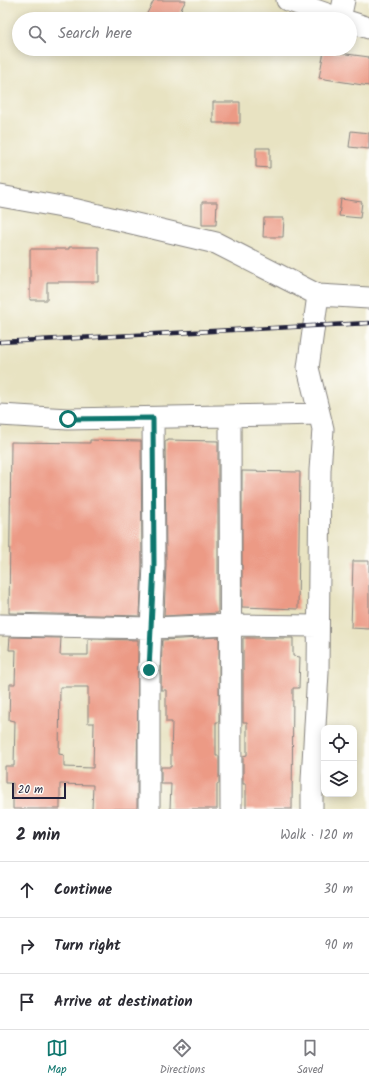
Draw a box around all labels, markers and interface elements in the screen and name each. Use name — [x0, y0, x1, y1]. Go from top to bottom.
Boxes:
search box — [12, 12, 357, 56]
text: Search here — [58, 22, 132, 46]
icon: search — [26, 23, 48, 45]
route start — [59, 410, 77, 428]
route end — [140, 661, 158, 679]
map controls — [321, 725, 357, 797]
button: locate — [321, 725, 357, 761]
button: layers — [321, 761, 357, 797]
scale bar — [12, 781, 66, 800]
text: 20 m — [18, 781, 43, 799]
text: 2 min — [16, 822, 60, 849]
text: Walk · 120 m — [280, 825, 353, 846]
text: Continue — [54, 878, 112, 902]
icon: ahead — [16, 879, 38, 901]
text: 30 m — [324, 879, 353, 900]
text: Turn right — [54, 934, 121, 958]
icon: right — [16, 935, 38, 957]
text: 90 m — [325, 935, 353, 956]
text: Arrive at destination — [54, 990, 193, 1014]
icon: arrive — [16, 991, 38, 1013]
tab: Map — [46, 1037, 68, 1079]
tab: Directions — [160, 1037, 205, 1079]
tab: Saved — [297, 1037, 323, 1079]

